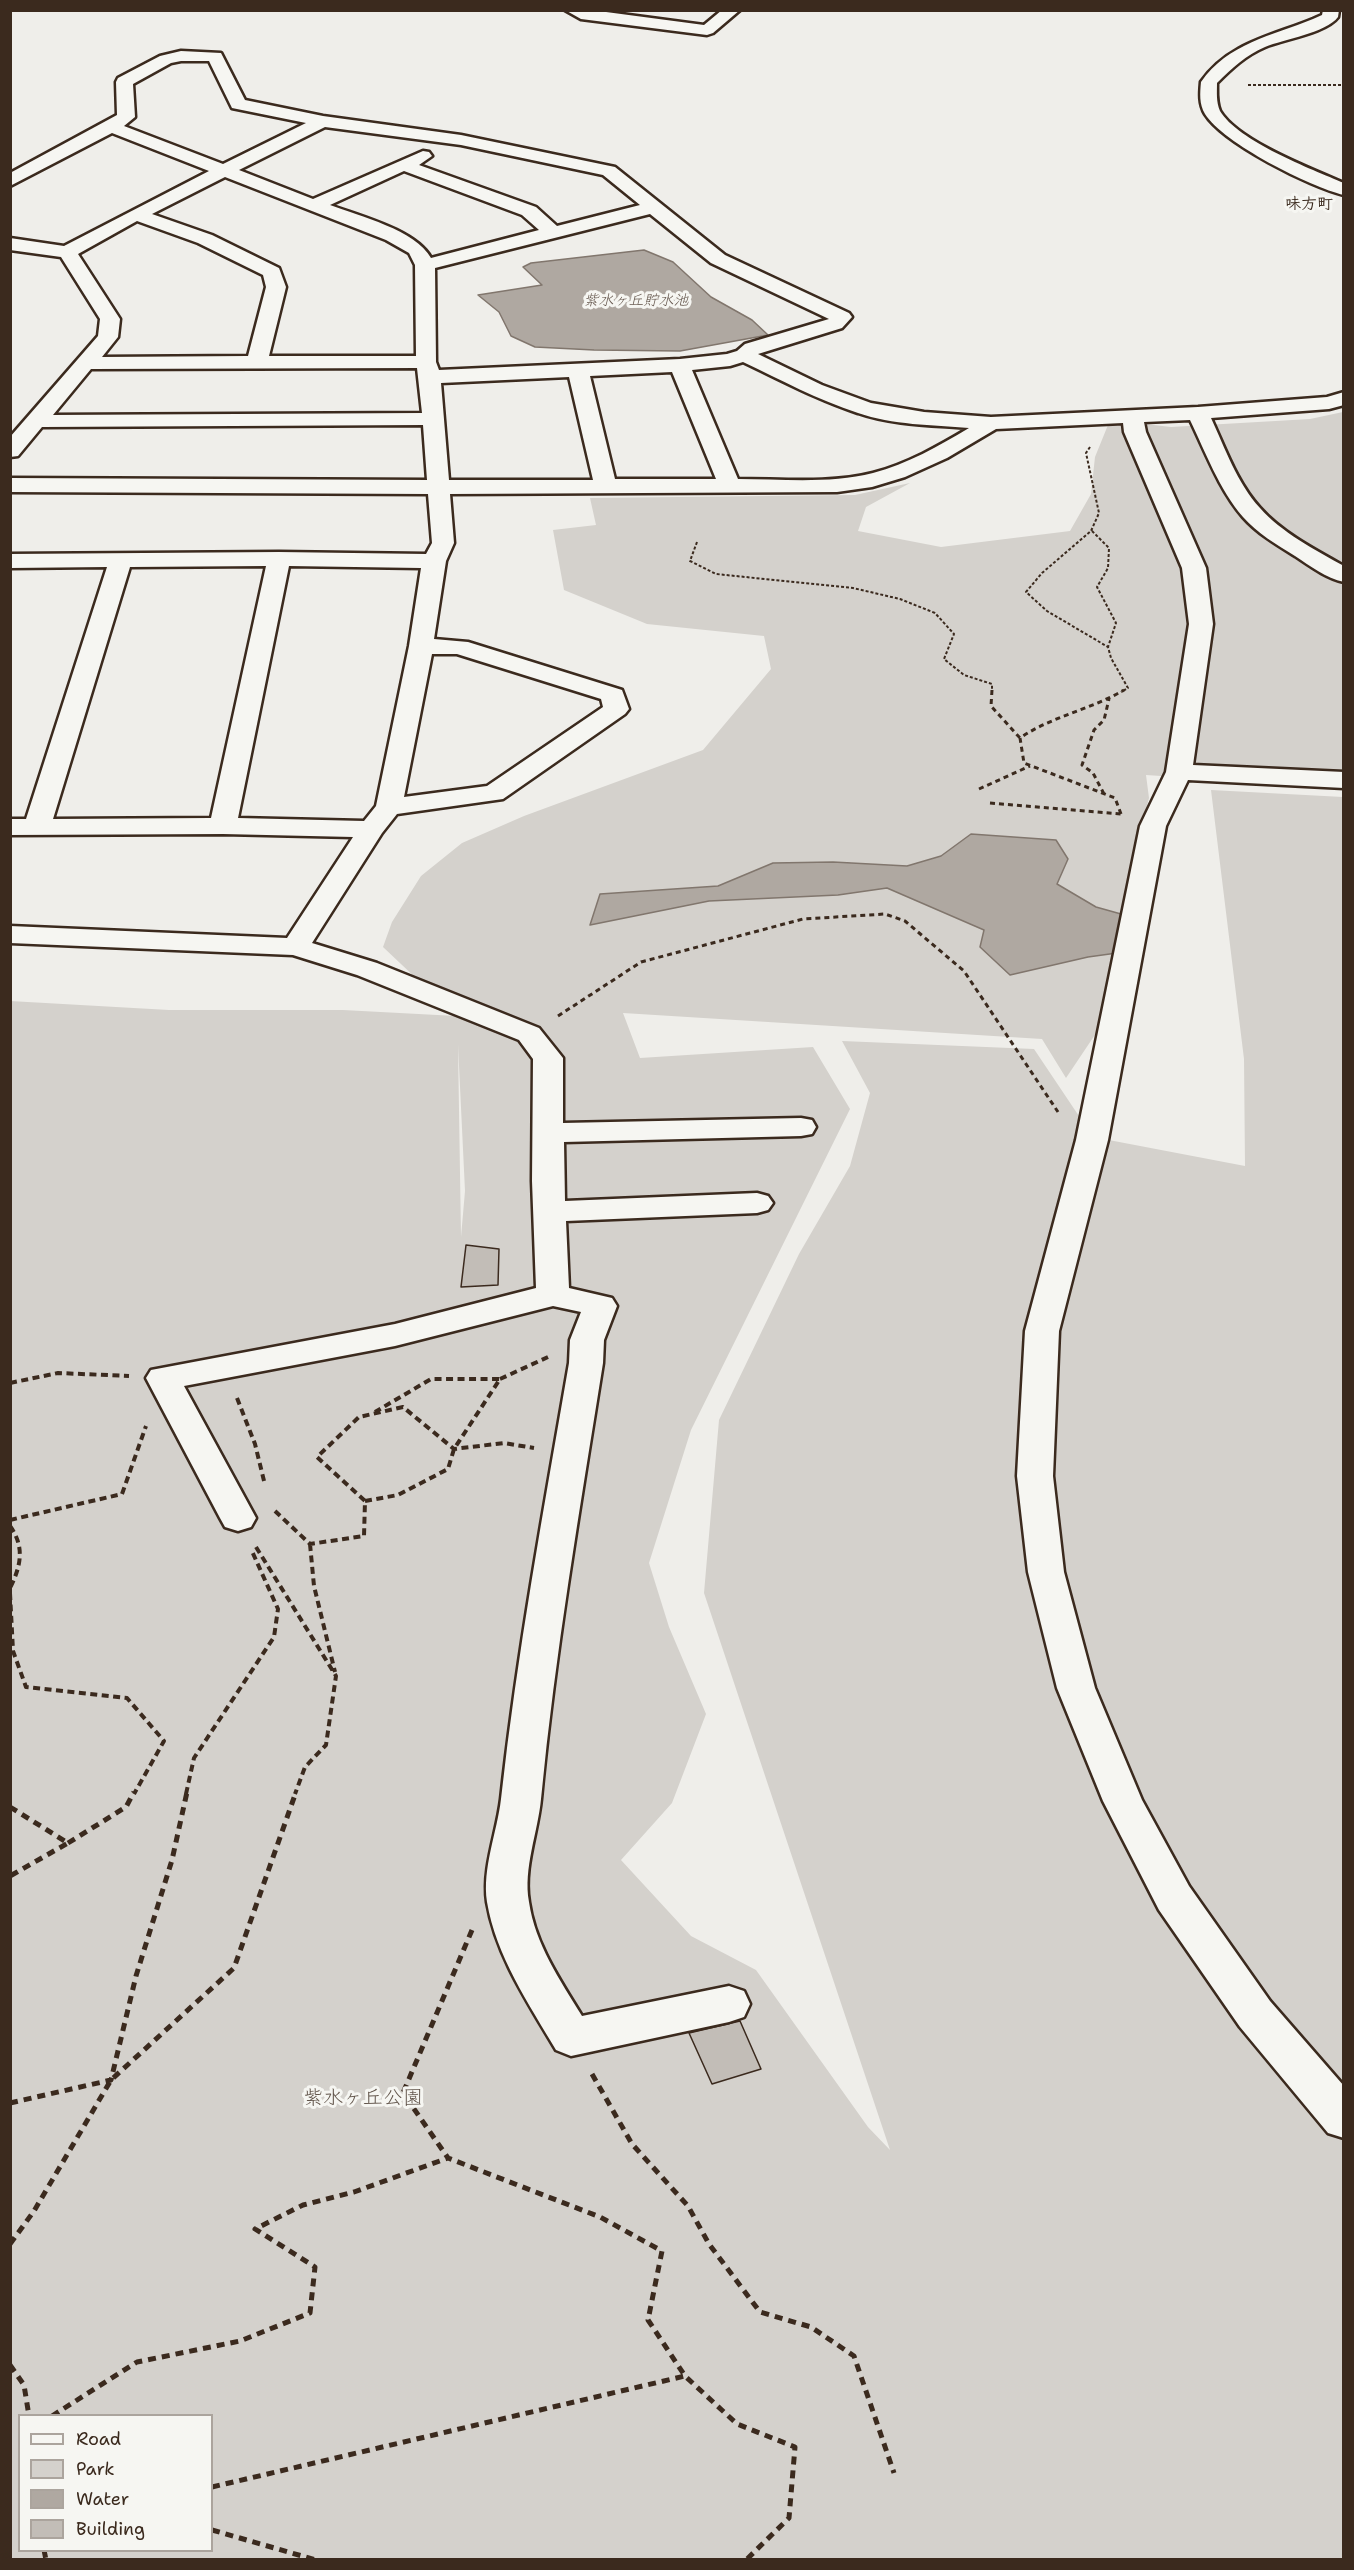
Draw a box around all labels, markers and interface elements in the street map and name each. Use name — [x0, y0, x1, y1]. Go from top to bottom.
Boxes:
district label: 味方町 — [1285, 195, 1333, 215]
water label: 紫水ヶ丘貯水池 — [584, 292, 688, 310]
park label: 紫水ヶ丘公園 — [303, 2087, 423, 2111]
legend — [18, 2414, 213, 2552]
text: Road — [76, 2427, 121, 2451]
text: Park — [76, 2457, 115, 2481]
text: Water — [76, 2487, 129, 2511]
text: Building — [76, 2517, 145, 2541]

